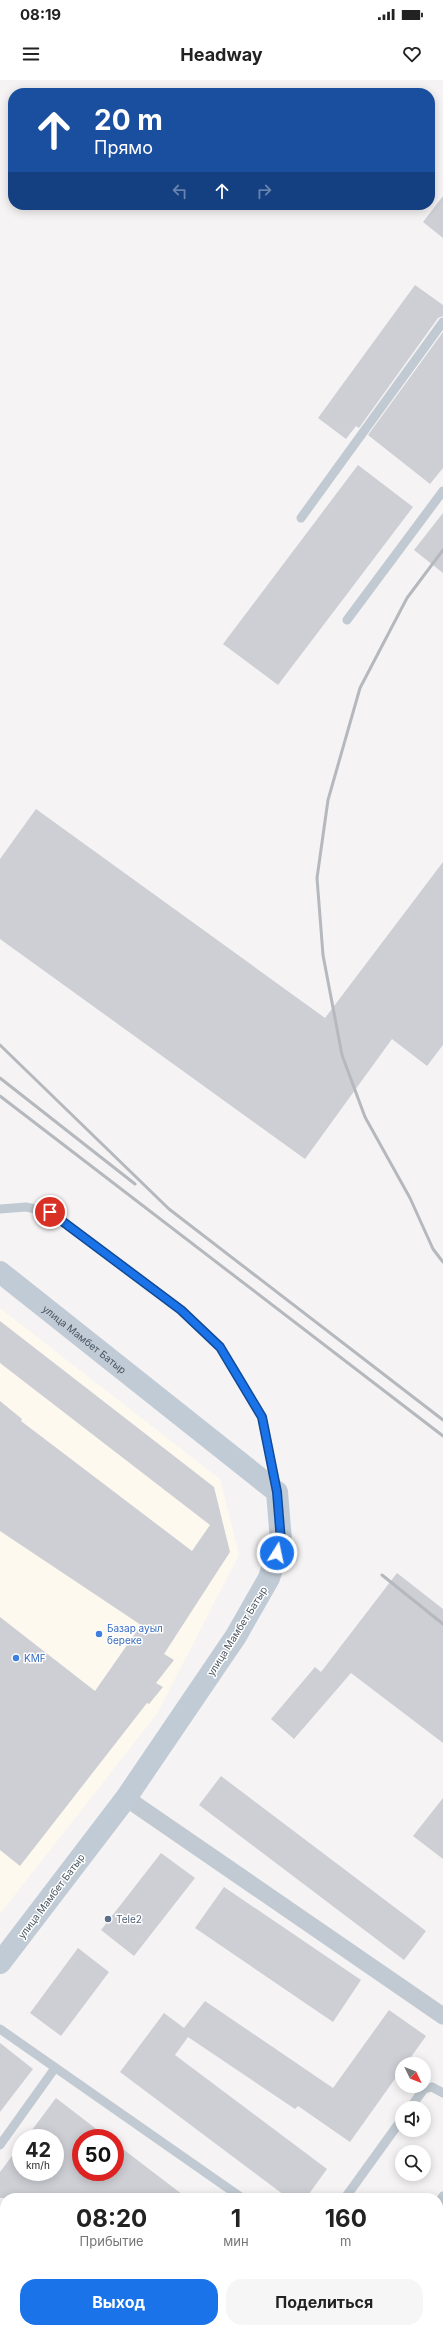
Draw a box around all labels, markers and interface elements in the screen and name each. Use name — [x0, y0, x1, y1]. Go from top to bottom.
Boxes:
text: 08:19 — [20, 5, 61, 24]
icon: menu — [20, 43, 42, 65]
icon: heart — [401, 43, 423, 65]
text: Headway — [180, 44, 263, 65]
text: 20 m — [94, 103, 163, 137]
icon: ahead — [28, 104, 80, 156]
text: Прямо — [94, 137, 153, 158]
icon: left — [169, 180, 191, 202]
icon: ahead — [211, 180, 233, 202]
icon: right — [253, 180, 275, 202]
pin — [33, 1195, 67, 1229]
icon: arrive — [39, 1201, 61, 1223]
street label: улица Мамбет Батыр — [40, 1302, 129, 1376]
position arrow — [256, 1532, 298, 1574]
street label: улица Мамбет Батыр — [205, 1584, 269, 1678]
place label: Базар ауыл береке — [107, 1622, 163, 1646]
marker: Базар ауыл береке — [94, 1629, 104, 1639]
place label: KMF — [24, 1652, 46, 1664]
marker: KMF — [11, 1653, 21, 1663]
street label: улица Мамбет Батыр — [15, 1851, 87, 1941]
place label: Tele2 — [116, 1913, 142, 1925]
marker: Tele2 — [103, 1914, 113, 1924]
north arrow — [395, 2057, 431, 2093]
map controls — [395, 2057, 431, 2181]
button: sound — [395, 2101, 431, 2137]
speed limit sign: 50 — [72, 2129, 124, 2181]
text: 42 — [25, 2138, 51, 2162]
button: search — [395, 2145, 431, 2181]
text: km/h — [26, 2159, 50, 2171]
text: 08:20 — [76, 2204, 147, 2233]
text: 1 — [231, 2204, 241, 2233]
text: 160 — [325, 2204, 367, 2233]
text: Прибытие — [80, 2233, 144, 2249]
text: мин — [223, 2233, 249, 2249]
text: m — [340, 2233, 352, 2249]
button: Выход — [20, 2279, 218, 2325]
button: Поделиться — [226, 2279, 423, 2325]

